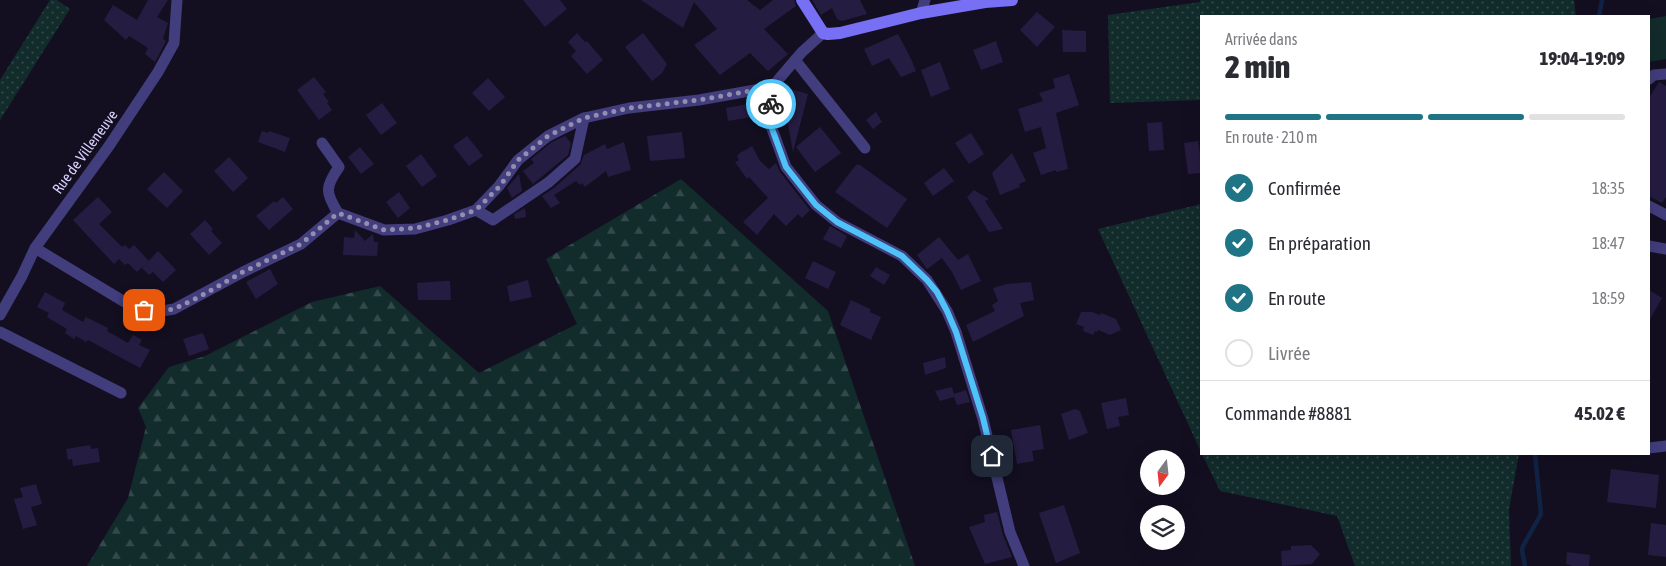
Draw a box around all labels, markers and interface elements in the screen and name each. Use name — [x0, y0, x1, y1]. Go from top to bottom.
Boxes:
text: Arrivée dans — [1225, 30, 1297, 48]
text: 19:04–19:09 — [1539, 47, 1625, 69]
text: 2 min — [1225, 48, 1290, 85]
courier — [746, 79, 796, 129]
icon: bike — [757, 90, 785, 118]
street label: Rue de Villeneuve — [49, 106, 121, 197]
text: En route · 210 m — [1225, 128, 1318, 146]
icon: check — [1225, 174, 1253, 202]
text: Confirmée — [1268, 177, 1341, 199]
text: 18:35 — [1592, 179, 1625, 197]
icon: check — [1225, 229, 1253, 257]
text: En préparation — [1268, 232, 1371, 254]
text: 18:47 — [1592, 234, 1625, 252]
icon: check — [1225, 284, 1253, 312]
text: En route — [1268, 287, 1326, 309]
pin — [123, 289, 165, 331]
text: 18:59 — [1592, 289, 1625, 307]
icon: bag — [130, 296, 158, 324]
text: Livrée — [1268, 342, 1310, 364]
text: Commande #8881 — [1225, 402, 1352, 424]
text: 45.02 € — [1575, 402, 1625, 424]
pin — [971, 435, 1013, 477]
icon: home — [978, 442, 1006, 470]
north arrow — [1140, 450, 1185, 495]
map controls — [1140, 450, 1185, 550]
button: layers — [1140, 505, 1185, 550]

